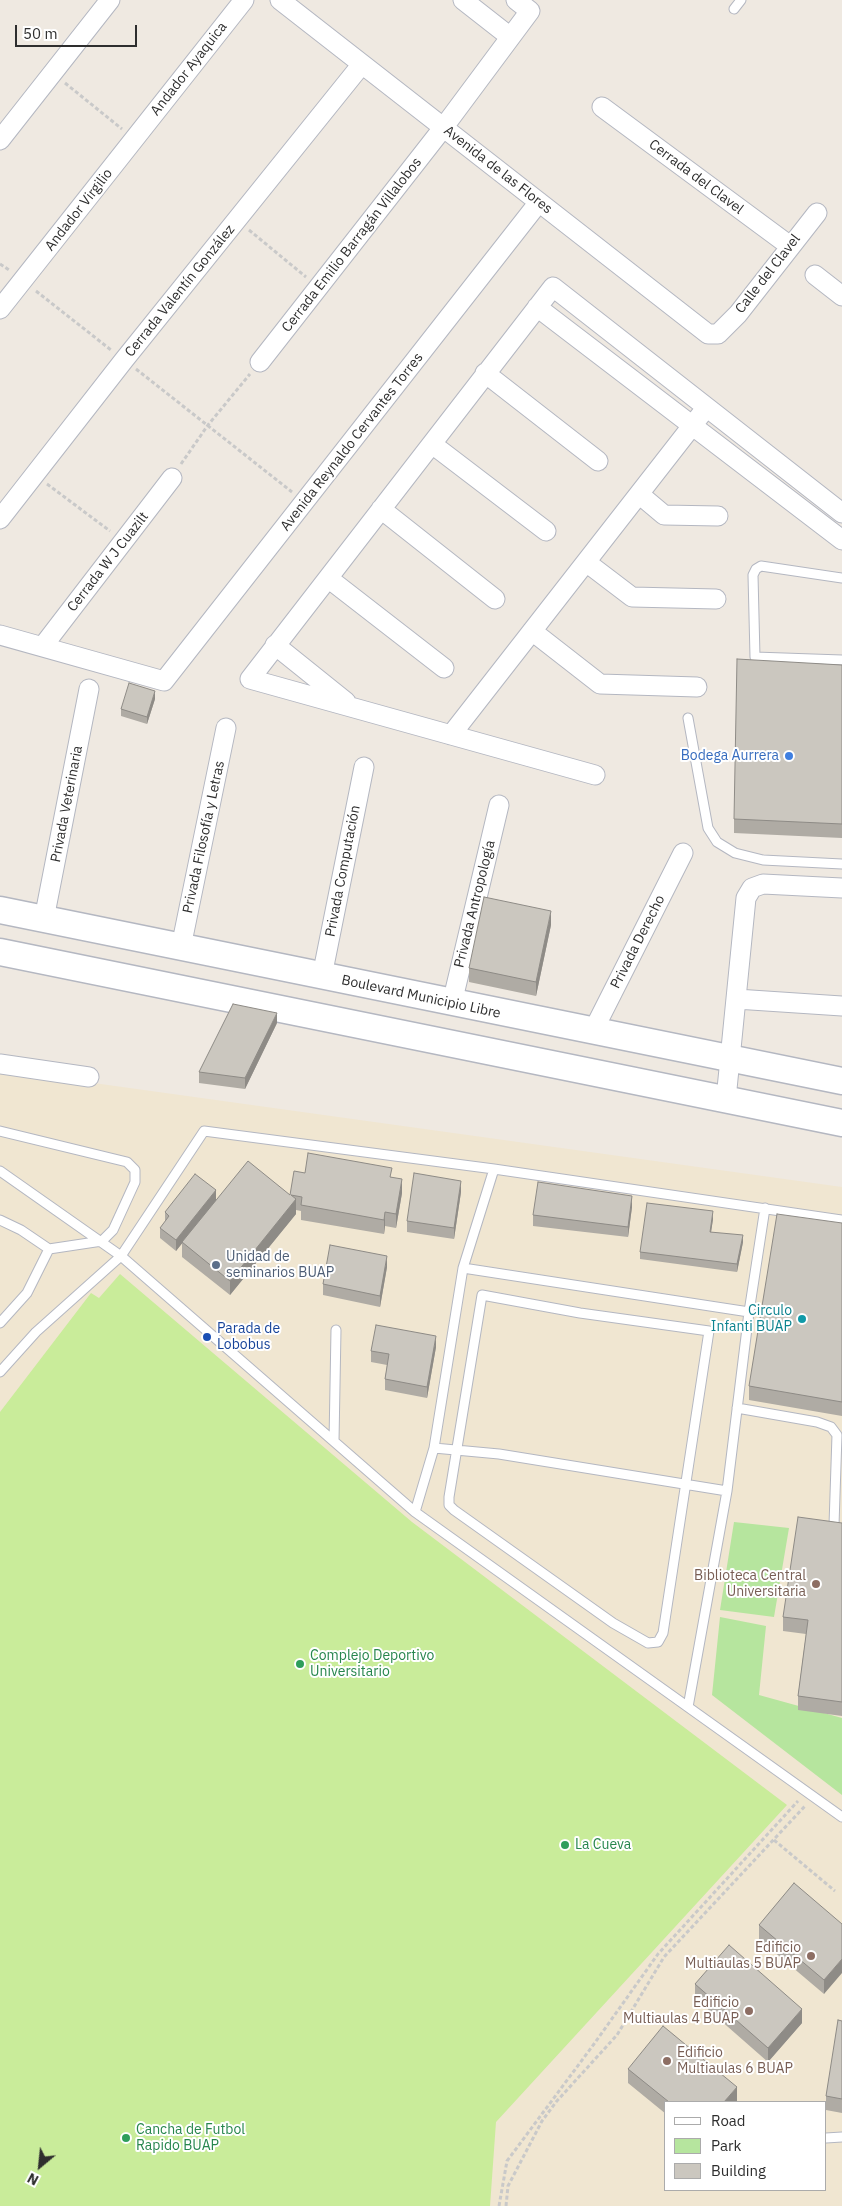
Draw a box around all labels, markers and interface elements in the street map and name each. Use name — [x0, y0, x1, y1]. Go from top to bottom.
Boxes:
scale bar — [18, 15, 140, 47]
street label: Andador Ayaquica — [147, 19, 231, 119]
text: 50 m — [23, 24, 58, 43]
street label: Avenida de las Flores — [440, 122, 556, 218]
street label: Cerrada del Clavel — [645, 136, 747, 218]
street label: Cerrada Emilio Barragán Villalobos — [279, 154, 425, 336]
street label: Andador Virgilio — [42, 166, 116, 254]
street label: Cerrada Valentín González — [122, 222, 238, 360]
street label: Calle del Clavel — [732, 231, 804, 317]
street label: Avenida Reynaldo Cervantes Torres — [277, 350, 427, 534]
street label: Cerrada W J Cuazilt — [64, 509, 152, 615]
street label: Privada Veterinaria — [47, 744, 87, 864]
place label: Bodega Aurrera — [681, 748, 779, 764]
marker: Bodega Aurrera — [783, 750, 795, 762]
street label: Privada Filosofía y Letras — [180, 759, 228, 915]
street label: Privada Computación — [322, 804, 364, 938]
street label: Privada Antropología — [451, 838, 499, 970]
street label: Privada Derecho — [607, 892, 669, 992]
street label: Boulevard Municipio Libre — [340, 972, 502, 1022]
place label: Unidad de seminarios BUAP — [226, 1249, 334, 1282]
marker: Unidad de seminarios BUAP — [210, 1259, 222, 1271]
place label: Circulo Infanti BUAP — [711, 1303, 792, 1335]
marker: Circulo Infanti BUAP — [796, 1313, 808, 1325]
place label: Parada de Lobobus — [217, 1321, 280, 1354]
marker: Parada de Lobobus — [201, 1331, 213, 1343]
place label: Biblioteca Central Universitaria — [694, 1568, 806, 1600]
marker: Biblioteca Central Universitaria — [810, 1578, 822, 1590]
place label: Complejo Deportivo Universitario — [310, 1648, 434, 1680]
marker: Complejo Deportivo Universitario — [294, 1658, 306, 1670]
place label: La Cueva — [575, 1837, 631, 1853]
marker: La Cueva — [559, 1839, 571, 1851]
place label: Edificio Multiaulas 5 BUAP — [685, 1940, 801, 1972]
marker: Edificio Multiaulas 5 BUAP — [805, 1950, 817, 1962]
place label: Edificio Multiaulas 4 BUAP — [623, 1995, 739, 2028]
marker: Edificio Multiaulas 4 BUAP — [743, 2005, 755, 2017]
place label: Edificio Multiaulas 6 BUAP — [677, 2045, 793, 2078]
marker: Edificio Multiaulas 6 BUAP — [661, 2055, 673, 2067]
legend — [664, 2101, 827, 2191]
text: Road — [711, 2111, 746, 2130]
place label: Cancha de Futbol Rapido BUAP — [136, 2122, 245, 2154]
marker: Cancha de Futbol Rapido BUAP — [120, 2132, 132, 2144]
text: Park — [711, 2136, 741, 2155]
north arrow — [15, 2141, 65, 2191]
text: Building — [711, 2161, 766, 2180]
text: N — [24, 2169, 42, 2190]

